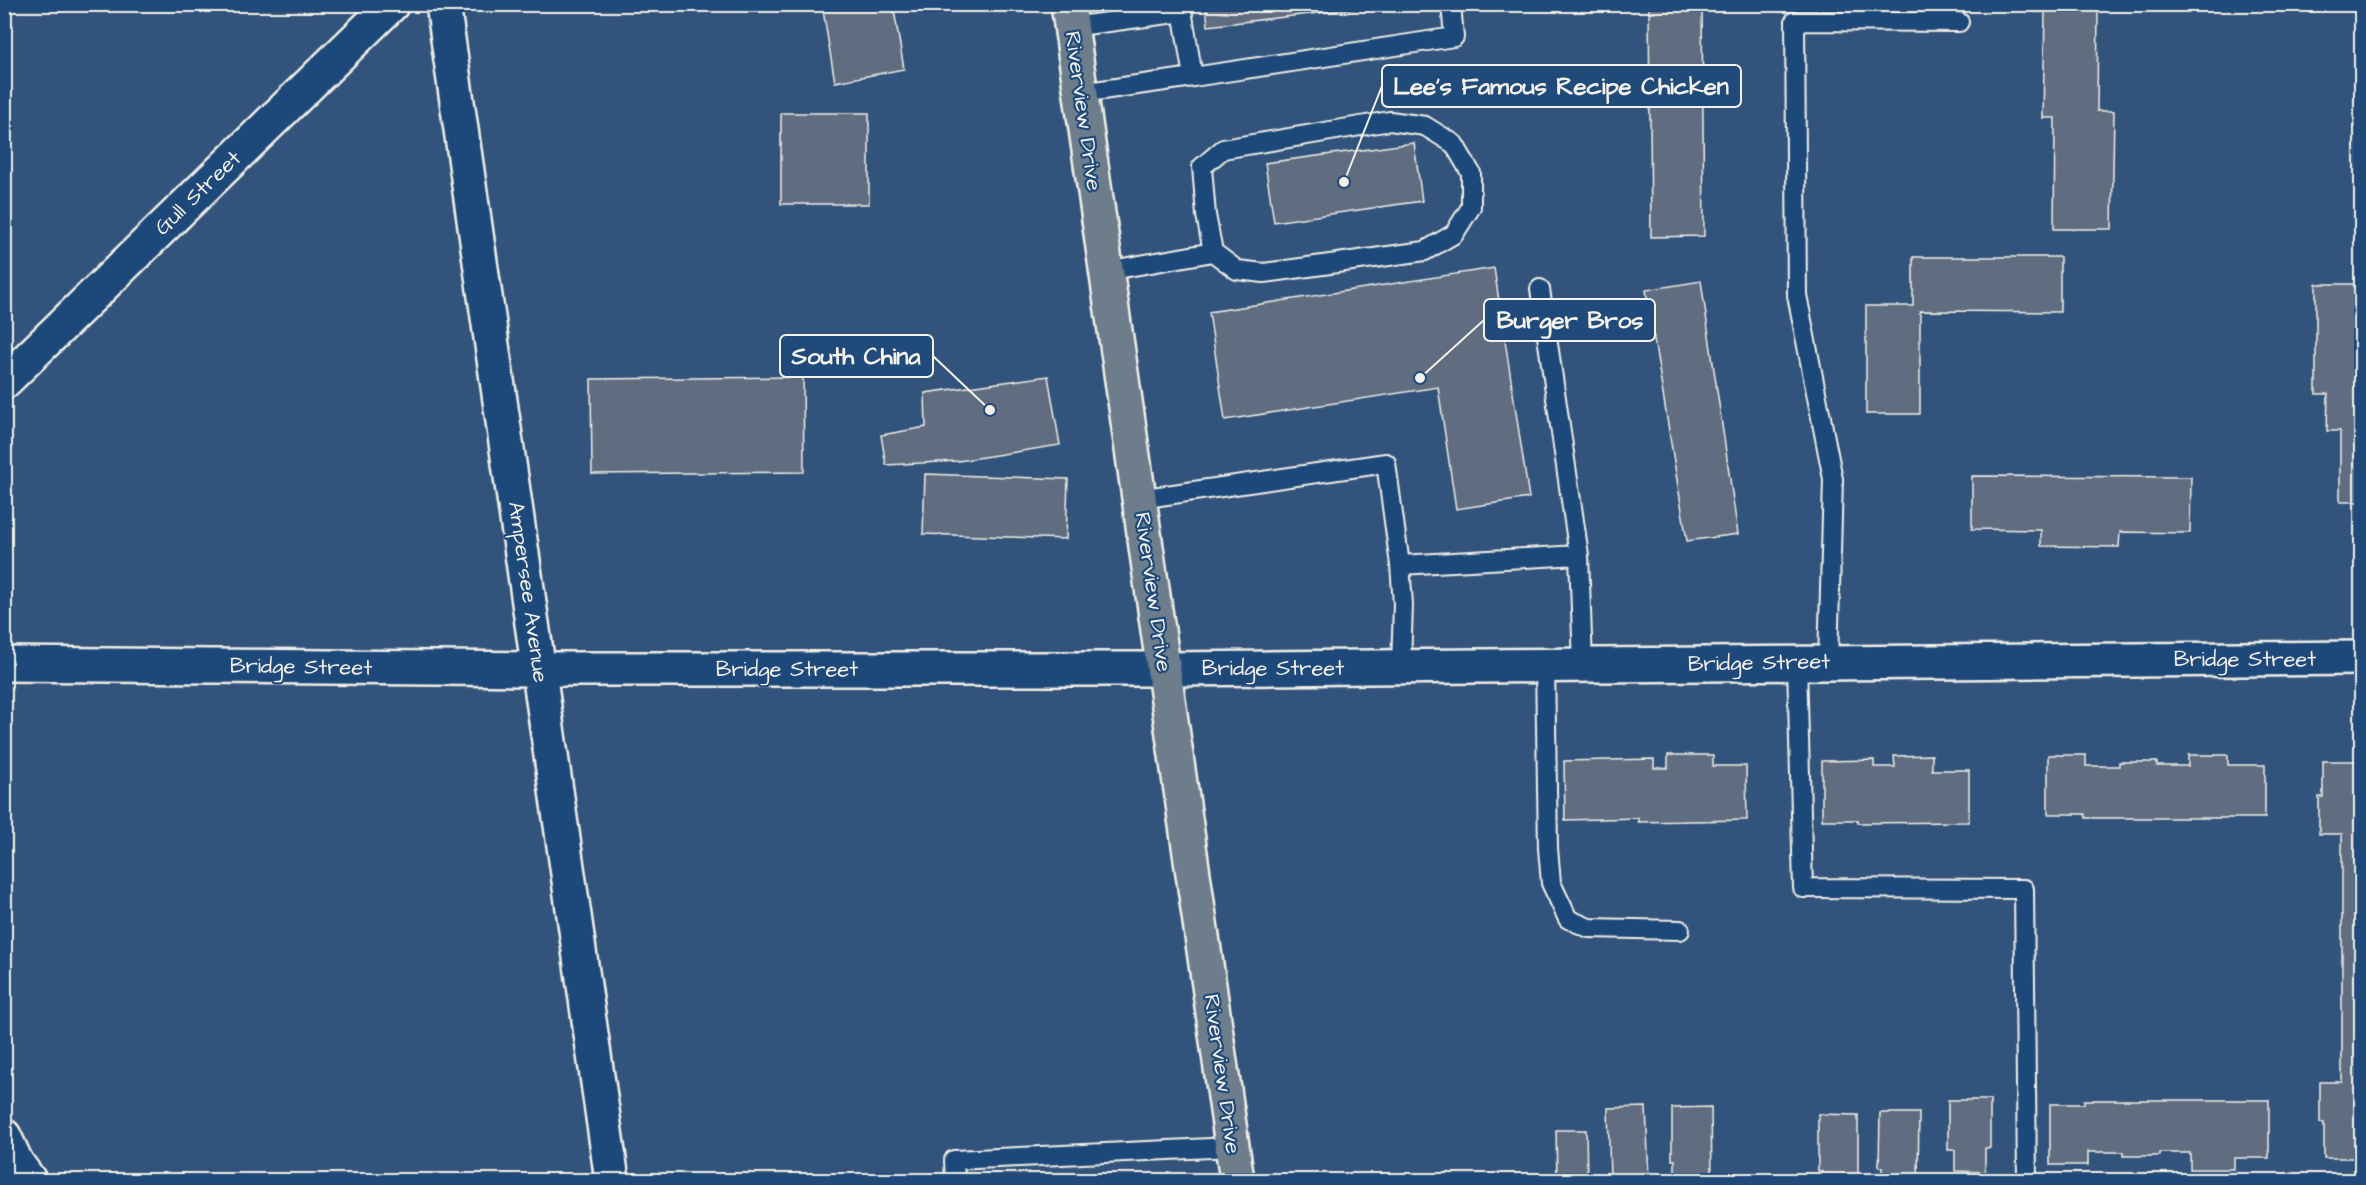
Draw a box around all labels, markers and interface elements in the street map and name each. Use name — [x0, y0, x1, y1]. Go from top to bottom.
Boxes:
street label: Riverview Drive — [1056, 29, 1110, 193]
callout: Lee's Famous Recipe Chicken — [1382, 65, 1741, 107]
text: Lee's Famous Recipe Chicken — [1393, 70, 1729, 104]
street label: Gull Street — [148, 144, 248, 242]
callout: Burger Bros — [1484, 299, 1655, 341]
text: Burger Bros — [1497, 304, 1643, 339]
callout: South China — [780, 335, 933, 377]
text: South China — [790, 340, 921, 374]
street label: Ampersee Avenue — [500, 499, 556, 685]
street label: Riverview Drive — [1126, 510, 1180, 674]
street label: Bridge Street — [2174, 644, 2316, 676]
street label: Bridge Street — [1688, 646, 1831, 681]
street label: Bridge Street — [230, 650, 373, 685]
street label: Bridge Street — [1202, 653, 1344, 685]
street label: Bridge Street — [716, 654, 858, 686]
street label: Riverview Drive — [1195, 992, 1249, 1156]

